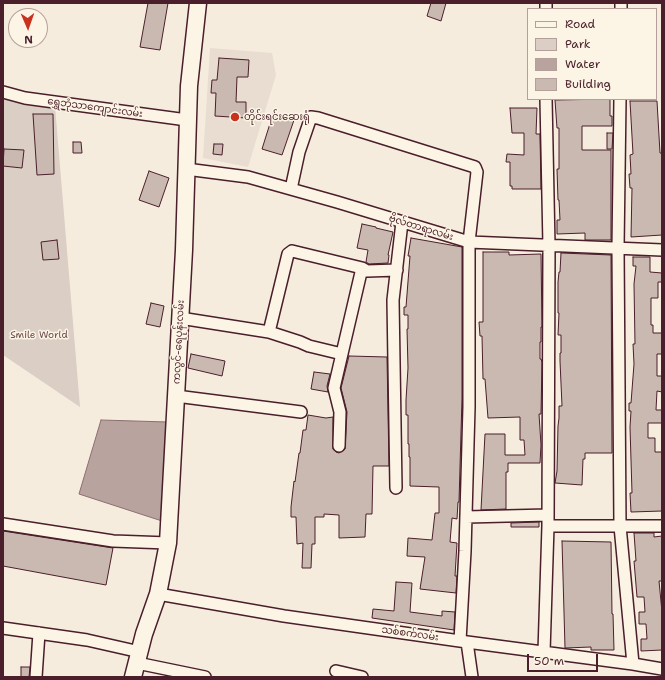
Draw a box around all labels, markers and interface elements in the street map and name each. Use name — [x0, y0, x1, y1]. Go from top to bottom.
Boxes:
north arrow — [8, 8, 48, 48]
legend — [527, 8, 657, 100]
text: Road — [565, 16, 595, 32]
text: N — [24, 32, 33, 47]
text: Park — [565, 36, 591, 52]
text: Water — [565, 56, 600, 72]
text: Building — [565, 76, 611, 92]
street label: ရွှေဘုံသာကျောင်းလမ်း — [47, 95, 143, 121]
marker: တိုင်းရင်းဆေးရုံ — [229, 111, 241, 123]
place label: တိုင်းရင်းဆေးရုံ — [244, 111, 310, 123]
street label: ဗိုလ်တာရာလမ်း — [387, 213, 455, 243]
street label: ကလွင်-ရေပုန်းလမ်း — [171, 300, 187, 384]
park label: Smile World — [10, 329, 68, 341]
street label: သစ်စက်လမ်း — [381, 624, 439, 644]
scale bar — [529, 646, 600, 672]
text: 50 m — [534, 653, 564, 669]

